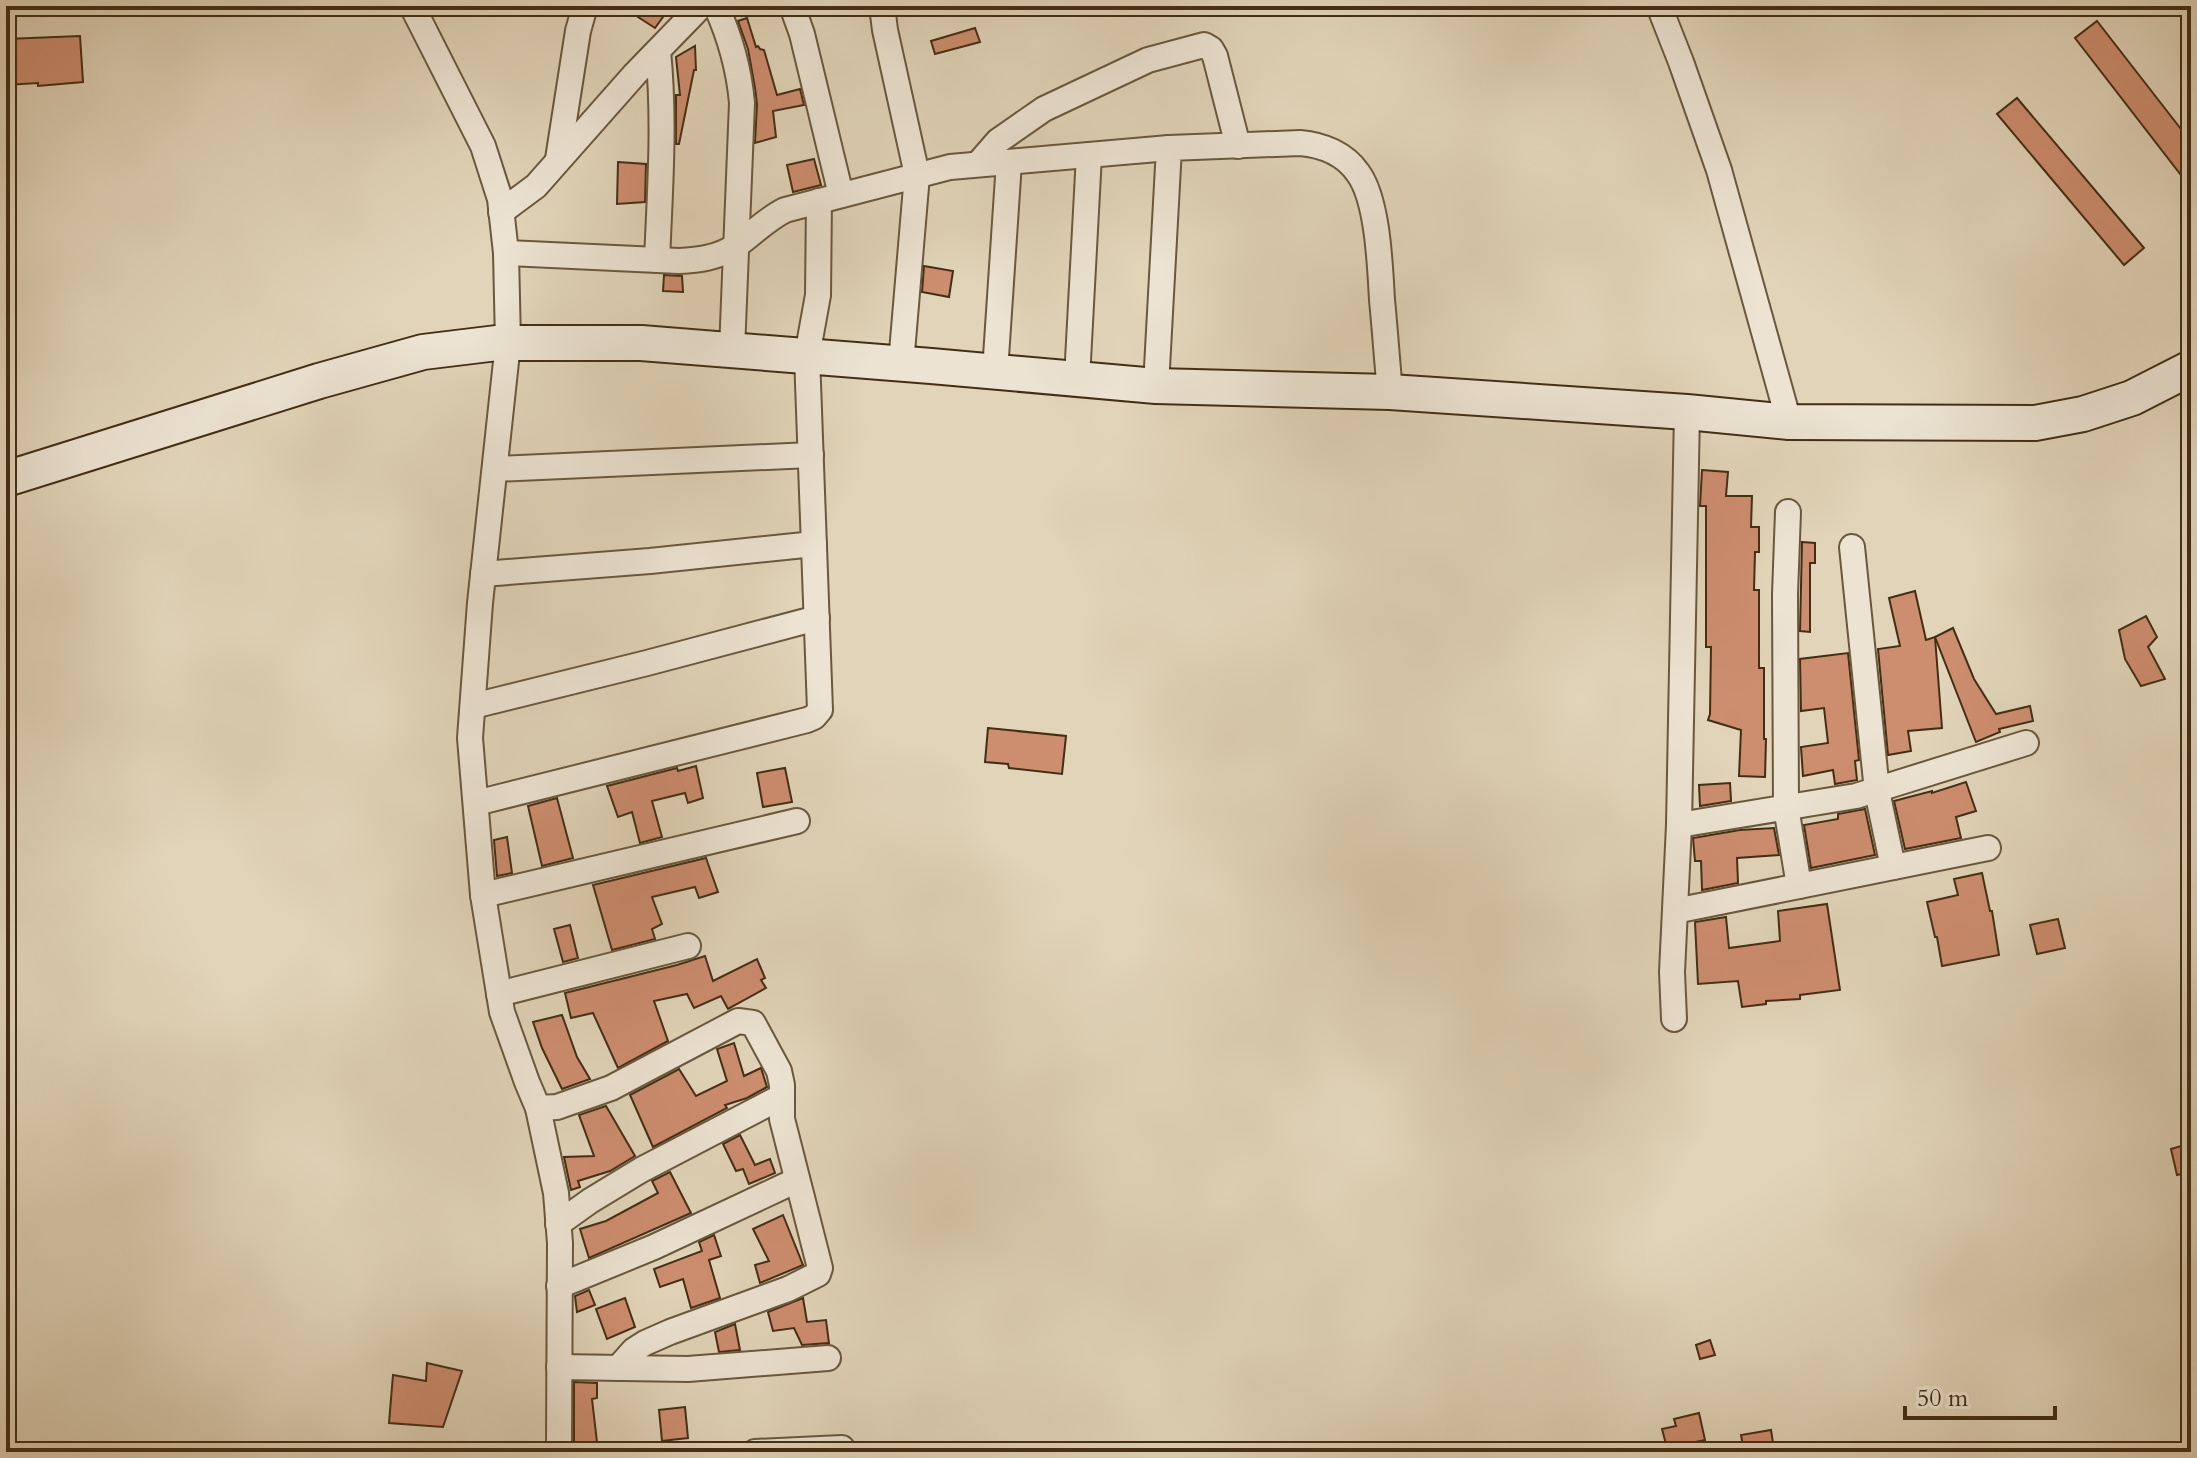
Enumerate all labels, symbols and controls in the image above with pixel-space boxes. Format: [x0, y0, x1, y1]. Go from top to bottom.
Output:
scale bar [1905, 1370, 2055, 1420]
text: 50 m [1917, 1382, 1969, 1415]

